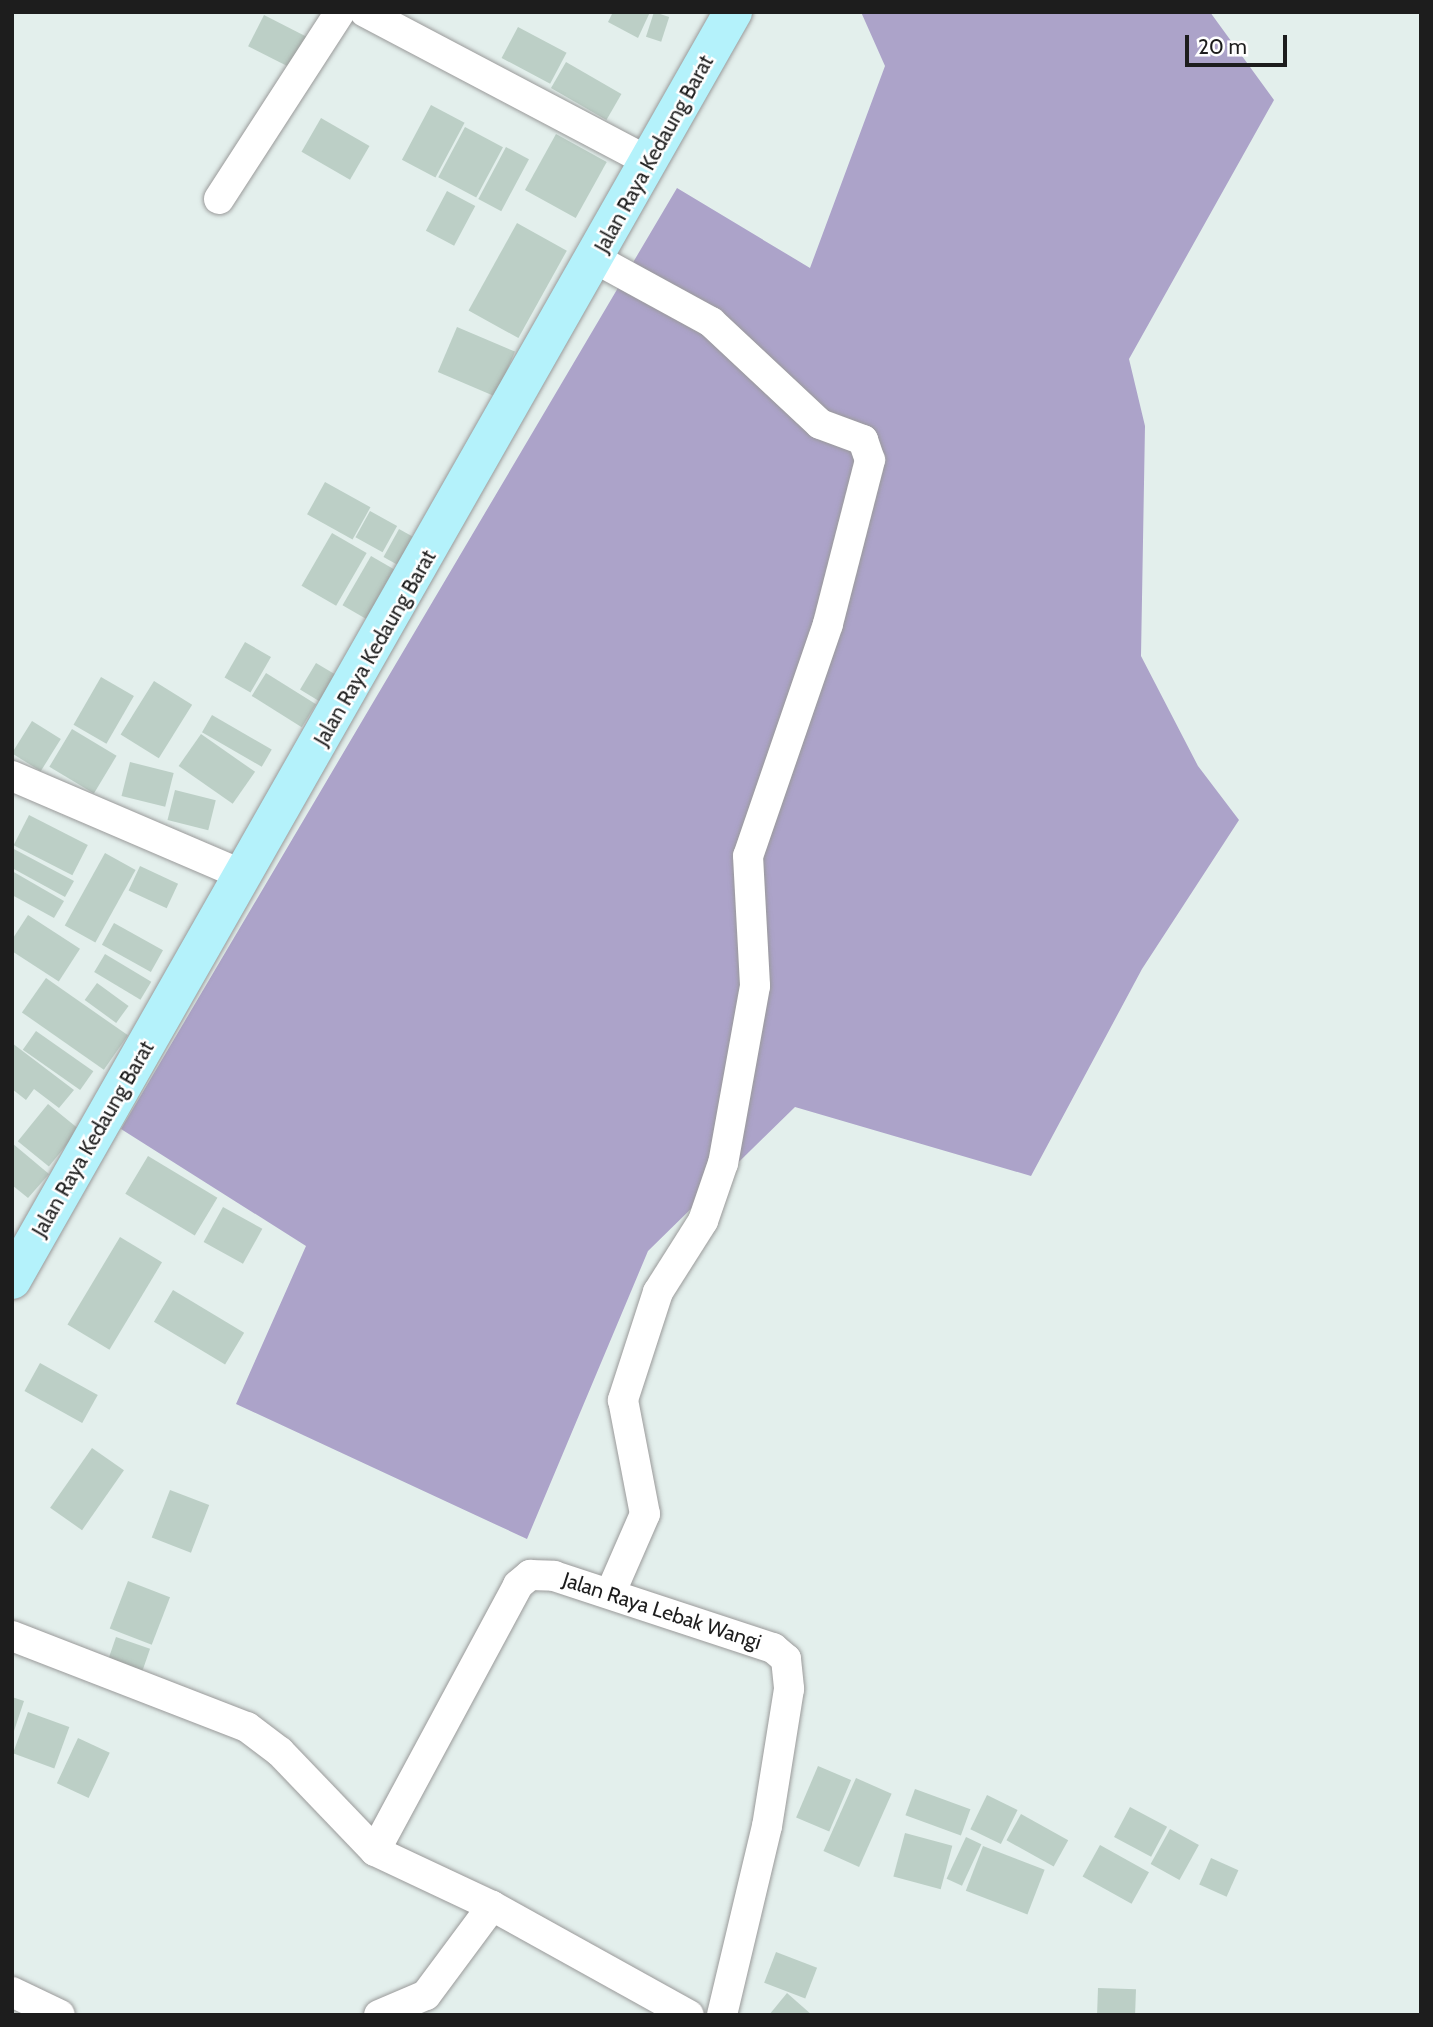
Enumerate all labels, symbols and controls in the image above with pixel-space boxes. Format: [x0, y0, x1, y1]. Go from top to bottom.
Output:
scale bar [1188, 21, 1290, 65]
text: 20 m [1198, 34, 1247, 59]
street label: Jalan Raya Kedaung Barat [589, 51, 719, 257]
street label: Jalan Raya Kedaung Barat [309, 546, 441, 750]
street label: Jalan Raya Kedaung Barat [27, 1037, 159, 1241]
street label: Jalan Raya Lebak Wangi [560, 1567, 764, 1655]

